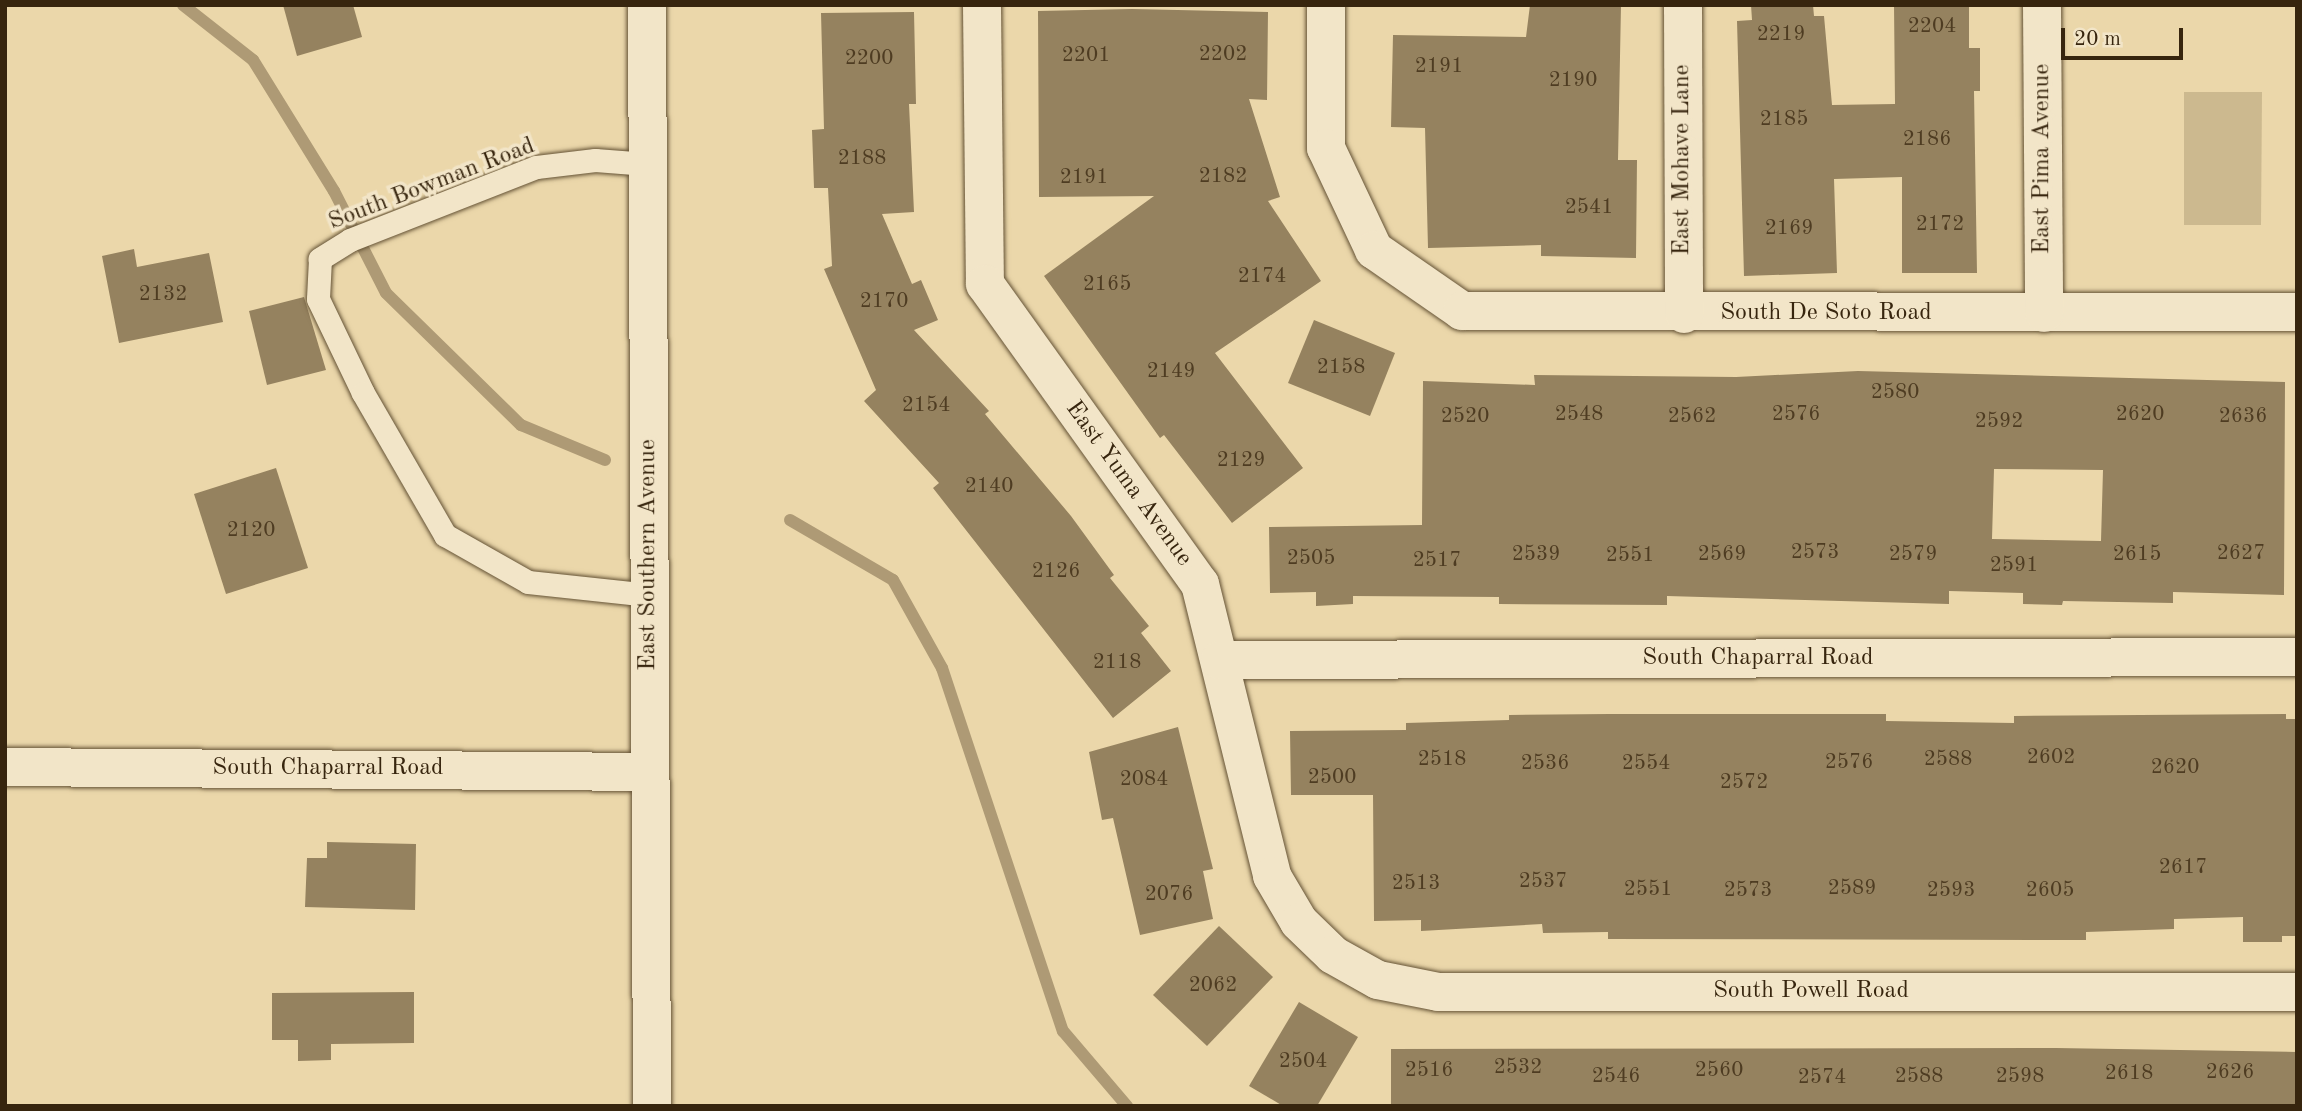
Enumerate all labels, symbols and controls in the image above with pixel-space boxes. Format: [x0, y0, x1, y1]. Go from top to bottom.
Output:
house number: 2204 [1908, 14, 1956, 40]
scale bar [2064, 14, 2186, 58]
house number: 2219 [1757, 22, 1805, 48]
text: 20 m [2074, 29, 2121, 50]
house number: 2202 [1199, 42, 1247, 68]
house number: 2201 [1062, 43, 1110, 69]
house number: 2200 [845, 46, 893, 72]
house number: 2191 [1415, 54, 1463, 80]
street label: East Mohave Lane [1669, 64, 1697, 256]
street label: East Pima Avenue [2029, 64, 2057, 254]
house number: 2190 [1549, 68, 1597, 94]
house number: 2185 [1760, 107, 1808, 133]
house number: 2186 [1903, 127, 1951, 153]
street label: South Bowman Road [325, 132, 539, 238]
house number: 2188 [838, 146, 886, 172]
house number: 2182 [1199, 164, 1247, 190]
house number: 2191 [1060, 165, 1108, 191]
house number: 2541 [1565, 195, 1613, 221]
house number: 2172 [1916, 212, 1964, 238]
house number: 2169 [1765, 216, 1813, 242]
house number: 2174 [1238, 264, 1286, 290]
house number: 2165 [1083, 272, 1131, 298]
house number: 2132 [139, 282, 187, 308]
house number: 2170 [860, 289, 908, 315]
street label: South De Soto Road [1720, 300, 1932, 328]
house number: 2158 [1317, 355, 1365, 381]
house number: 2149 [1147, 359, 1195, 385]
house number: 2580 [1871, 380, 1919, 406]
house number: 2154 [902, 393, 950, 419]
street label: East Yuma Avenue [1058, 396, 1198, 572]
house number: 2548 [1555, 402, 1603, 428]
house number: 2576 [1772, 402, 1820, 428]
house number: 2620 [2116, 402, 2164, 428]
house number: 2520 [1441, 404, 1489, 430]
house number: 2562 [1668, 404, 1716, 430]
house number: 2636 [2219, 404, 2267, 430]
house number: 2592 [1975, 409, 2023, 435]
street label: East Southern Avenue [635, 439, 663, 671]
house number: 2129 [1217, 448, 1265, 474]
house number: 2140 [965, 474, 1013, 500]
house number: 2120 [227, 518, 275, 544]
house number: 2573 [1791, 540, 1839, 566]
house number: 2627 [2217, 541, 2265, 567]
house number: 2539 [1512, 542, 1560, 568]
house number: 2569 [1698, 542, 1746, 568]
house number: 2579 [1889, 542, 1937, 568]
house number: 2615 [2113, 542, 2161, 568]
house number: 2551 [1606, 543, 1654, 569]
house number: 2505 [1287, 546, 1335, 572]
house number: 2517 [1413, 548, 1461, 574]
house number: 2591 [1990, 553, 2038, 579]
house number: 2126 [1032, 559, 1080, 585]
street label: South Chaparral Road [1642, 645, 1874, 673]
house number: 2118 [1093, 650, 1141, 676]
house number: 2602 [2027, 745, 2075, 771]
house number: 2518 [1418, 747, 1466, 773]
house number: 2588 [1924, 747, 1972, 773]
house number: 2576 [1825, 750, 1873, 776]
house number: 2536 [1521, 751, 1569, 777]
house number: 2554 [1622, 751, 1670, 777]
street label: South Chaparral Road [212, 755, 444, 783]
house number: 2620 [2151, 755, 2199, 781]
house number: 2500 [1308, 765, 1356, 791]
house number: 2084 [1120, 767, 1168, 793]
house number: 2572 [1720, 770, 1768, 796]
house number: 2617 [2159, 855, 2207, 881]
house number: 2537 [1519, 869, 1567, 895]
house number: 2513 [1392, 871, 1440, 897]
house number: 2589 [1828, 876, 1876, 902]
house number: 2551 [1624, 877, 1672, 903]
house number: 2573 [1724, 878, 1772, 904]
house number: 2593 [1927, 878, 1975, 904]
house number: 2605 [2026, 878, 2074, 904]
house number: 2076 [1145, 882, 1193, 908]
house number: 2062 [1189, 973, 1237, 999]
street label: South Powell Road [1713, 978, 1909, 1006]
house number: 2504 [1279, 1049, 1327, 1075]
house number: 2532 [1494, 1055, 1542, 1081]
house number: 2516 [1405, 1058, 1453, 1084]
house number: 2560 [1695, 1058, 1743, 1084]
house number: 2626 [2206, 1060, 2254, 1086]
house number: 2618 [2105, 1061, 2153, 1087]
house number: 2546 [1592, 1064, 1640, 1090]
house number: 2588 [1895, 1064, 1943, 1090]
house number: 2598 [1996, 1064, 2044, 1090]
house number: 2574 [1798, 1065, 1846, 1091]

